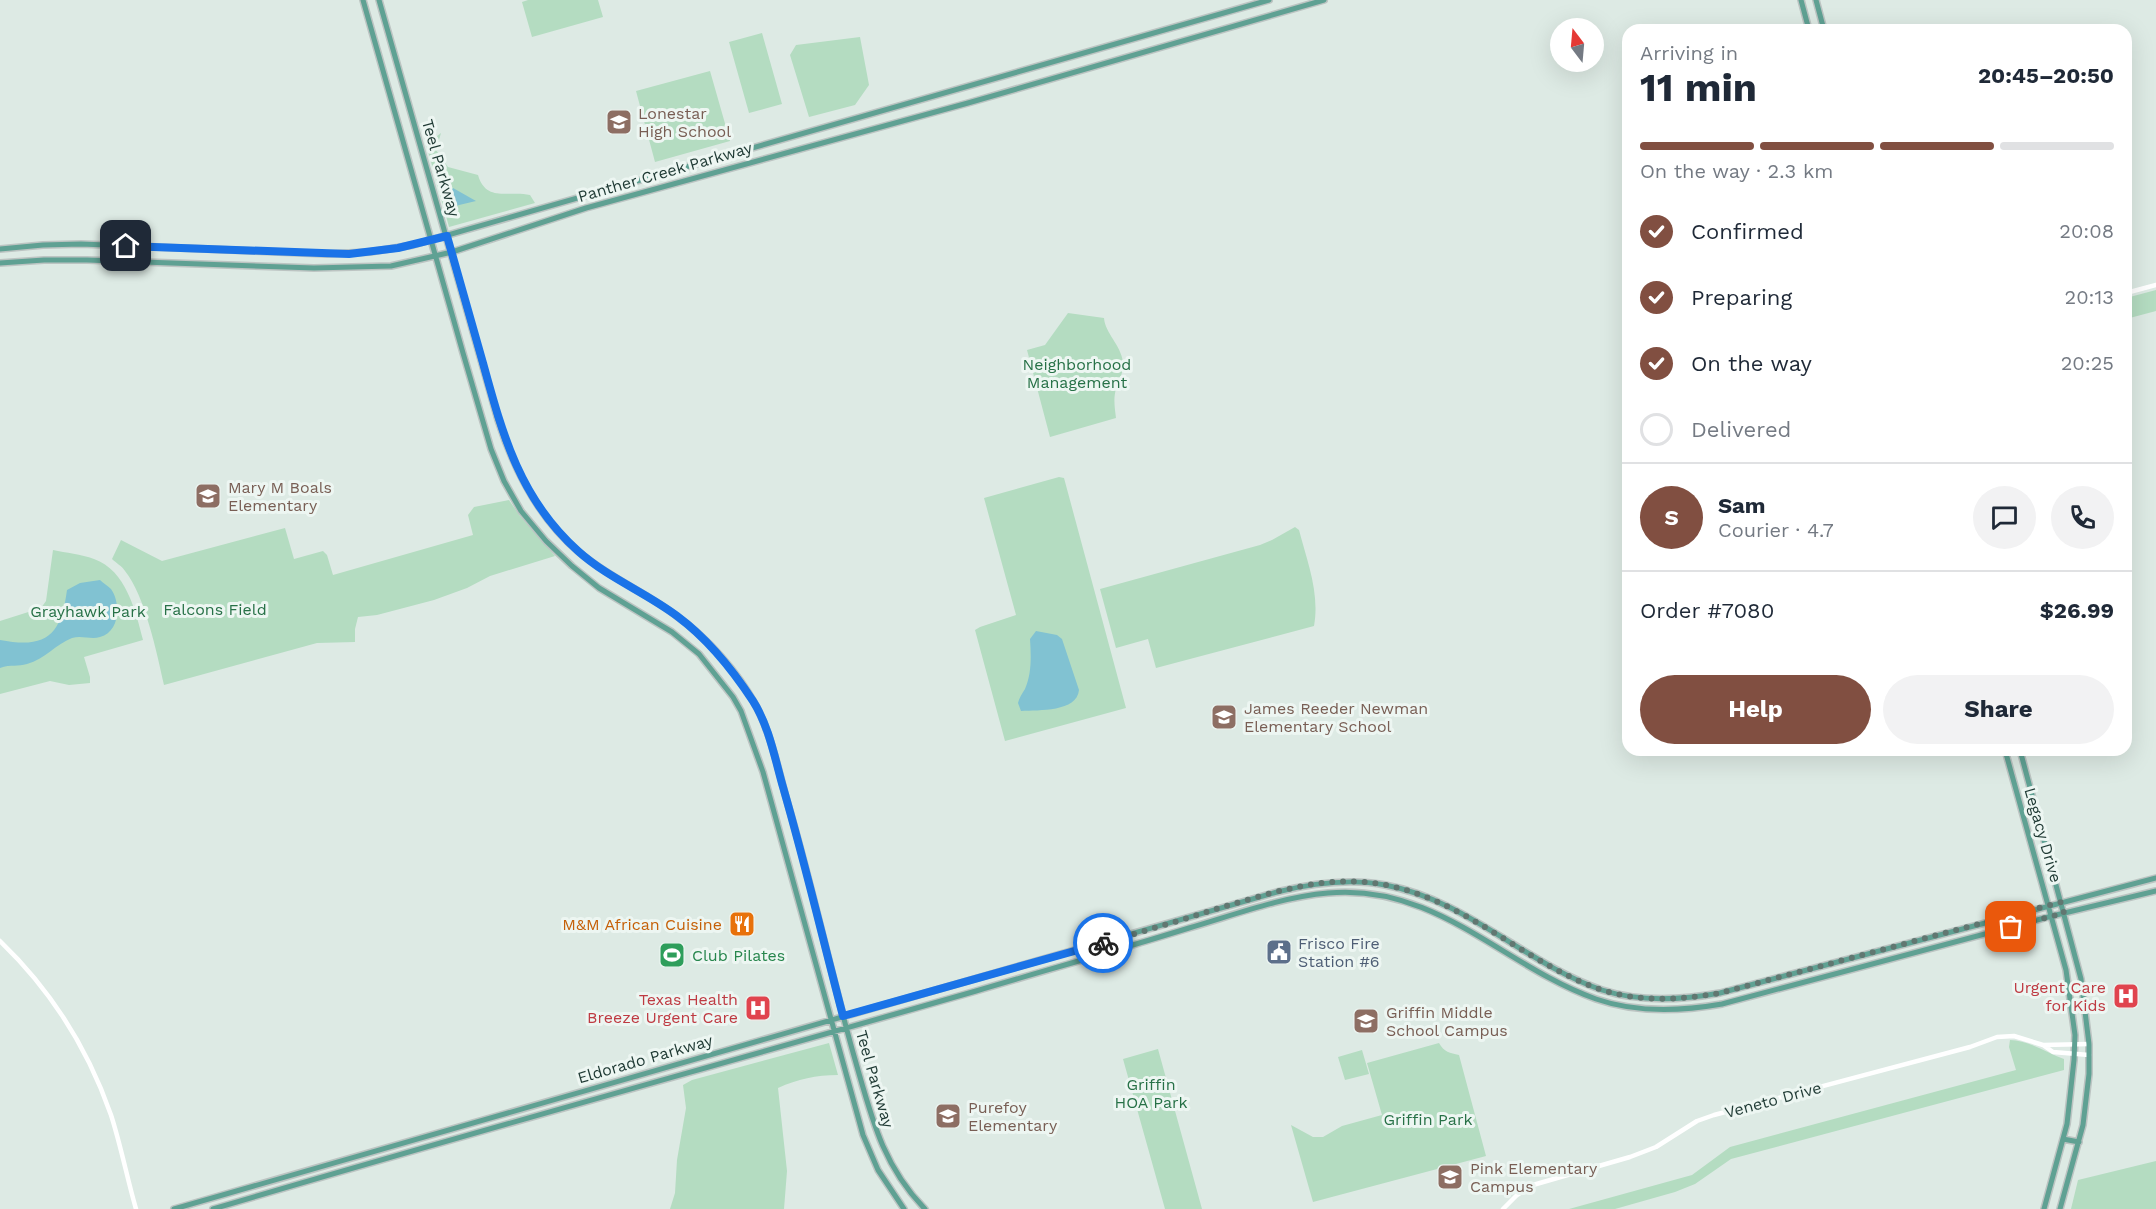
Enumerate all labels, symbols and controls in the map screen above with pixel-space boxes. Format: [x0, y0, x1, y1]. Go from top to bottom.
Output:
north arrow [1550, 18, 1604, 72]
map controls [1550, 18, 1604, 72]
text: Arriving in [1640, 41, 1738, 65]
text: 20:45–20:50 [1978, 63, 2114, 88]
text: 11 min [1640, 65, 1757, 110]
place label: Lonestar High School [638, 104, 731, 141]
school or university icon: Lonestar High School [604, 107, 634, 137]
street label: Teel Parkway [418, 117, 464, 220]
street label: Panther Creek Parkway [576, 138, 755, 206]
text: On the way · 2.3 km [1640, 159, 1833, 183]
icon: check [1640, 215, 1673, 248]
text: Confirmed [1691, 219, 1804, 244]
text: 20:08 [2059, 219, 2114, 243]
pin [100, 220, 151, 271]
icon: home [109, 229, 142, 262]
icon: check [1640, 281, 1673, 314]
text: Preparing [1691, 285, 1792, 310]
text: 20:13 [2065, 285, 2114, 309]
icon: check [1640, 347, 1673, 380]
text: On the way [1691, 351, 1812, 376]
text: 20:25 [2061, 351, 2114, 375]
park label: Neighborhood Management [1023, 355, 1131, 392]
text: Delivered [1691, 417, 1791, 442]
place label: Mary M Boals Elementary [228, 478, 332, 515]
school or university icon: Mary M Boals Elementary [193, 481, 223, 511]
button: chat [1973, 486, 2036, 549]
button: phone [2051, 486, 2114, 549]
text: Sam [1718, 493, 1766, 518]
text: S [1664, 505, 1679, 530]
text: Courier · 4.7 [1718, 518, 1834, 542]
text: Order #7080 [1640, 598, 1774, 623]
text: $26.99 [2040, 598, 2114, 623]
park label: Falcons Field [163, 600, 267, 619]
park label: Grayhawk Park [30, 602, 146, 621]
button: Help [1640, 675, 1871, 744]
button: Share [1883, 675, 2114, 744]
place label: James Reeder Newman Elementary School [1244, 699, 1428, 736]
school or university icon: James Reeder Newman Elementary School [1209, 702, 1239, 732]
street label: Legacy Drive [2020, 785, 2066, 885]
pin [1985, 901, 2036, 952]
restaurant icon: M&M African Cuisine [727, 909, 757, 939]
icon: bag [1994, 910, 2027, 943]
courier [1073, 913, 1133, 973]
place label: M&M African Cuisine [562, 915, 722, 934]
icon: bike [1087, 927, 1120, 960]
place label: Frisco Fire Station #6 [1298, 934, 1380, 971]
public building icon: Frisco Fire Station #6 [1264, 937, 1294, 967]
sports icon: Club Pilates [657, 940, 687, 970]
place label: Club Pilates [692, 946, 785, 965]
place label: Urgent Care for Kids [2013, 978, 2106, 1015]
hospital icon: Urgent Care for Kids [2111, 981, 2141, 1011]
place label: Texas Health Breeze Urgent Care [587, 990, 738, 1027]
hospital icon: Texas Health Breeze Urgent Care [743, 993, 773, 1023]
place label: Griffin Middle School Campus [1386, 1003, 1508, 1040]
school or university icon: Griffin Middle School Campus [1351, 1006, 1381, 1036]
street label: Teel Parkway [852, 1028, 898, 1131]
street label: Eldorado Parkway [575, 1030, 715, 1087]
park label: Griffin HOA Park [1114, 1075, 1188, 1112]
street label: Veneto Drive [1723, 1078, 1823, 1122]
place label: Purefoy Elementary [968, 1098, 1058, 1135]
school or university icon: Purefoy Elementary [933, 1101, 963, 1131]
park label: Griffin Park [1384, 1110, 1472, 1129]
place label: Pink Elementary Campus [1470, 1159, 1598, 1196]
school or university icon: Pink Elementary Campus [1435, 1162, 1465, 1192]

